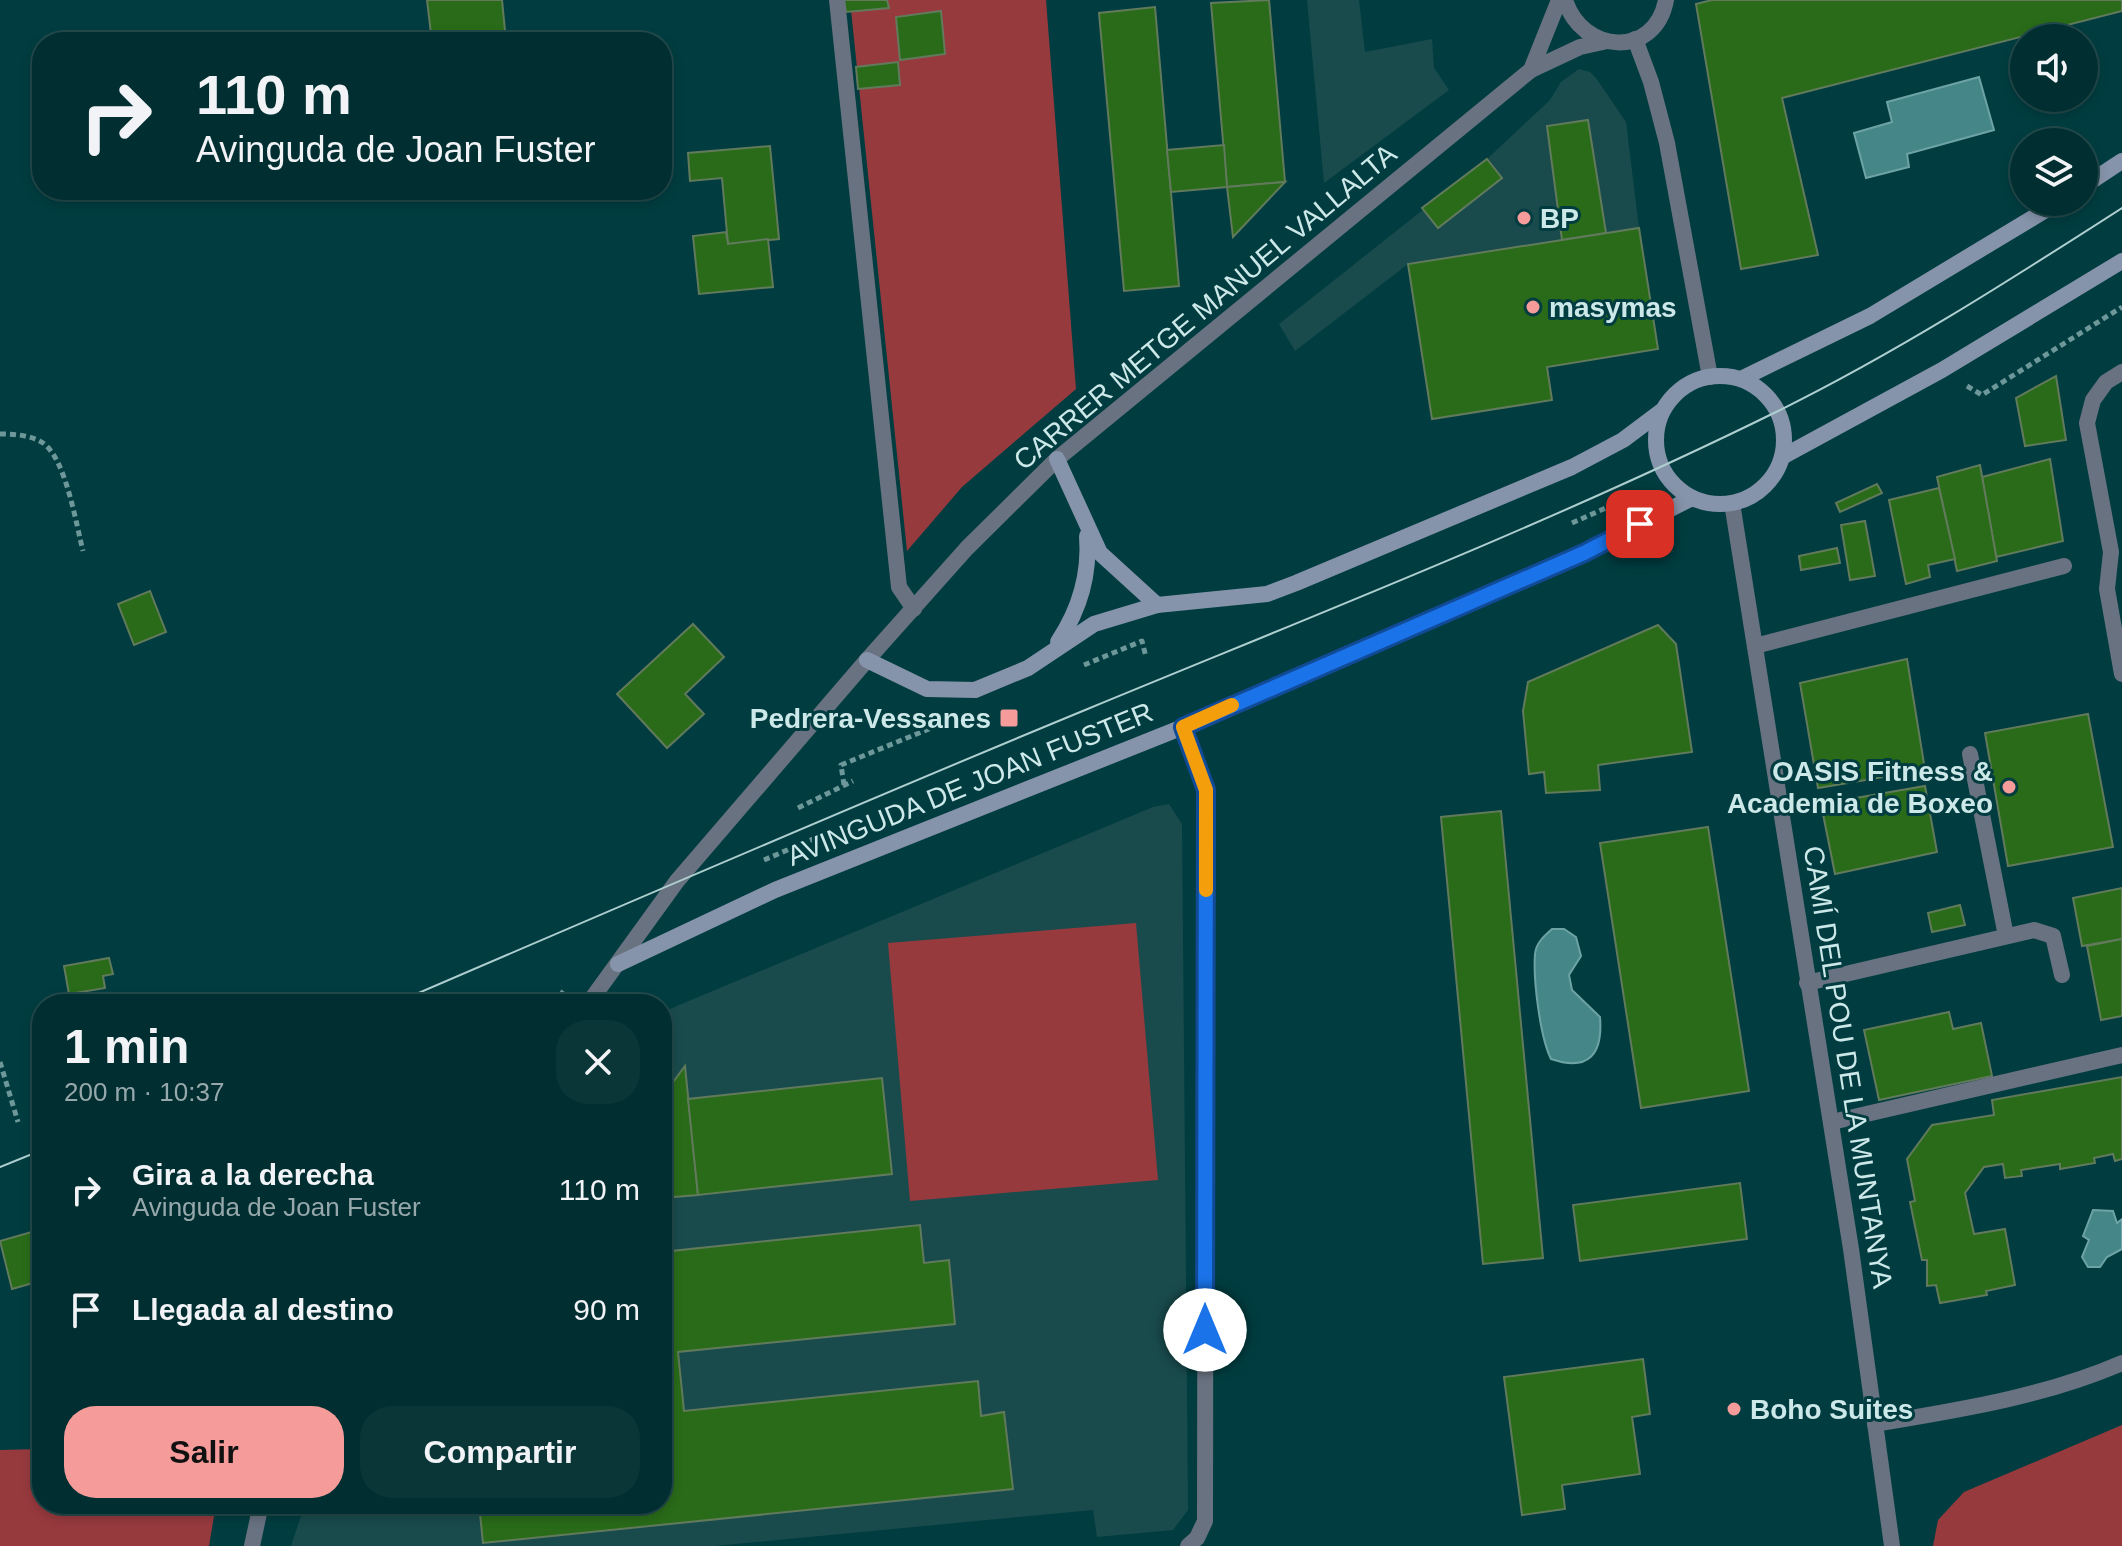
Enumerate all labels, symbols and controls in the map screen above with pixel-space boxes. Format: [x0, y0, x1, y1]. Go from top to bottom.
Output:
map controls [2010, 24, 2098, 216]
button: sound [2010, 24, 2098, 112]
text: 110 m [196, 63, 352, 126]
icon: right [64, 64, 168, 168]
button: layers [2010, 128, 2098, 216]
text: Avinguda de Joan Fuster [196, 129, 596, 170]
street label: CARRER METGE MANUEL VALLALTA [1008, 138, 1403, 476]
place label: BP [1540, 203, 1579, 234]
marker: BP [1515, 209, 1533, 227]
place label: masymas [1549, 292, 1677, 323]
marker: masymas [1524, 298, 1542, 316]
pin [1606, 490, 1674, 558]
icon: arrive [1618, 502, 1662, 546]
street label: AVINGUDA DE JOAN FUSTER [783, 696, 1157, 872]
place label: Pedrera-Vessanes [750, 703, 991, 734]
marker: Pedrera-Vessanes [998, 707, 1020, 729]
place label: OASIS Fitness & Academia de Boxeo [1727, 756, 1993, 819]
marker: OASIS Fitness & Academia de Boxeo [2000, 778, 2018, 796]
street label: CAMÍ DEL POU DE LA MUNTANYA [1798, 844, 1898, 1291]
text: 1 min [64, 1020, 189, 1073]
button: close [556, 1020, 640, 1104]
text: 200 m · 10:37 [64, 1077, 224, 1107]
text: Gira a la derecha [132, 1158, 374, 1191]
icon: right [64, 1168, 108, 1212]
text: 110 m [559, 1173, 640, 1206]
text: Avinguda de Joan Fuster [132, 1192, 421, 1222]
icon: arrive [64, 1288, 108, 1332]
position arrow [1163, 1288, 1247, 1372]
text: Llegada al destino [132, 1293, 394, 1326]
text: 90 m [573, 1293, 640, 1326]
place label: Boho Suites [1750, 1394, 1913, 1425]
marker: Boho Suites [1725, 1400, 1743, 1418]
button: Salir [64, 1406, 344, 1498]
button: Compartir [360, 1406, 640, 1498]

